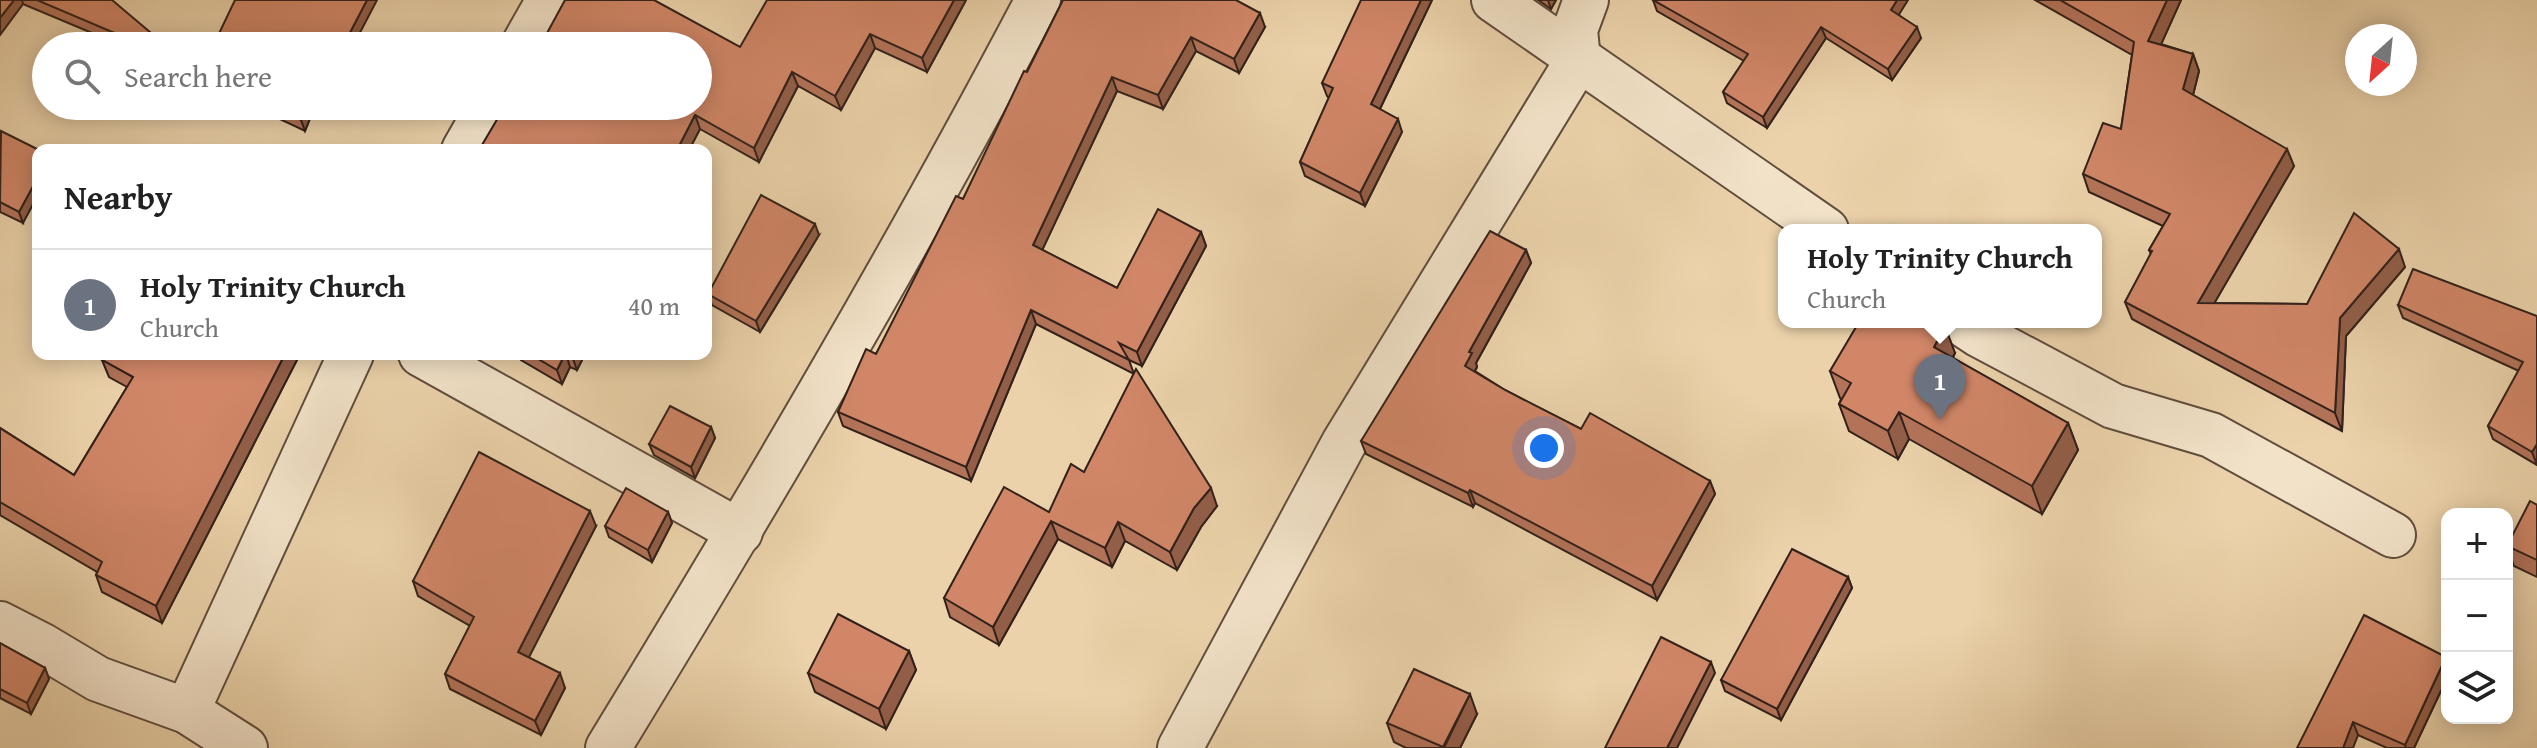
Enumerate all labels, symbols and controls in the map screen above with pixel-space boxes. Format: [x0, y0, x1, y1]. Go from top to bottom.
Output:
north arrow [2345, 24, 2417, 96]
search box [32, 32, 712, 120]
icon: search [60, 54, 104, 98]
text: Search here [124, 54, 272, 98]
text: Nearby [64, 172, 173, 221]
popup [1778, 224, 2102, 328]
text: Holy Trinity Church [1807, 235, 2073, 279]
text: Holy Trinity Church [140, 264, 406, 308]
text: Church [1807, 279, 1886, 318]
text: 1 [83, 286, 97, 325]
text: 40 m [628, 286, 680, 325]
text: Church [140, 308, 219, 347]
pin: 1 [1914, 354, 1966, 420]
your location [1524, 428, 1564, 468]
map controls [2441, 508, 2513, 724]
button: + [2441, 508, 2513, 580]
button: − [2441, 580, 2513, 652]
button: layers [2441, 652, 2513, 724]

